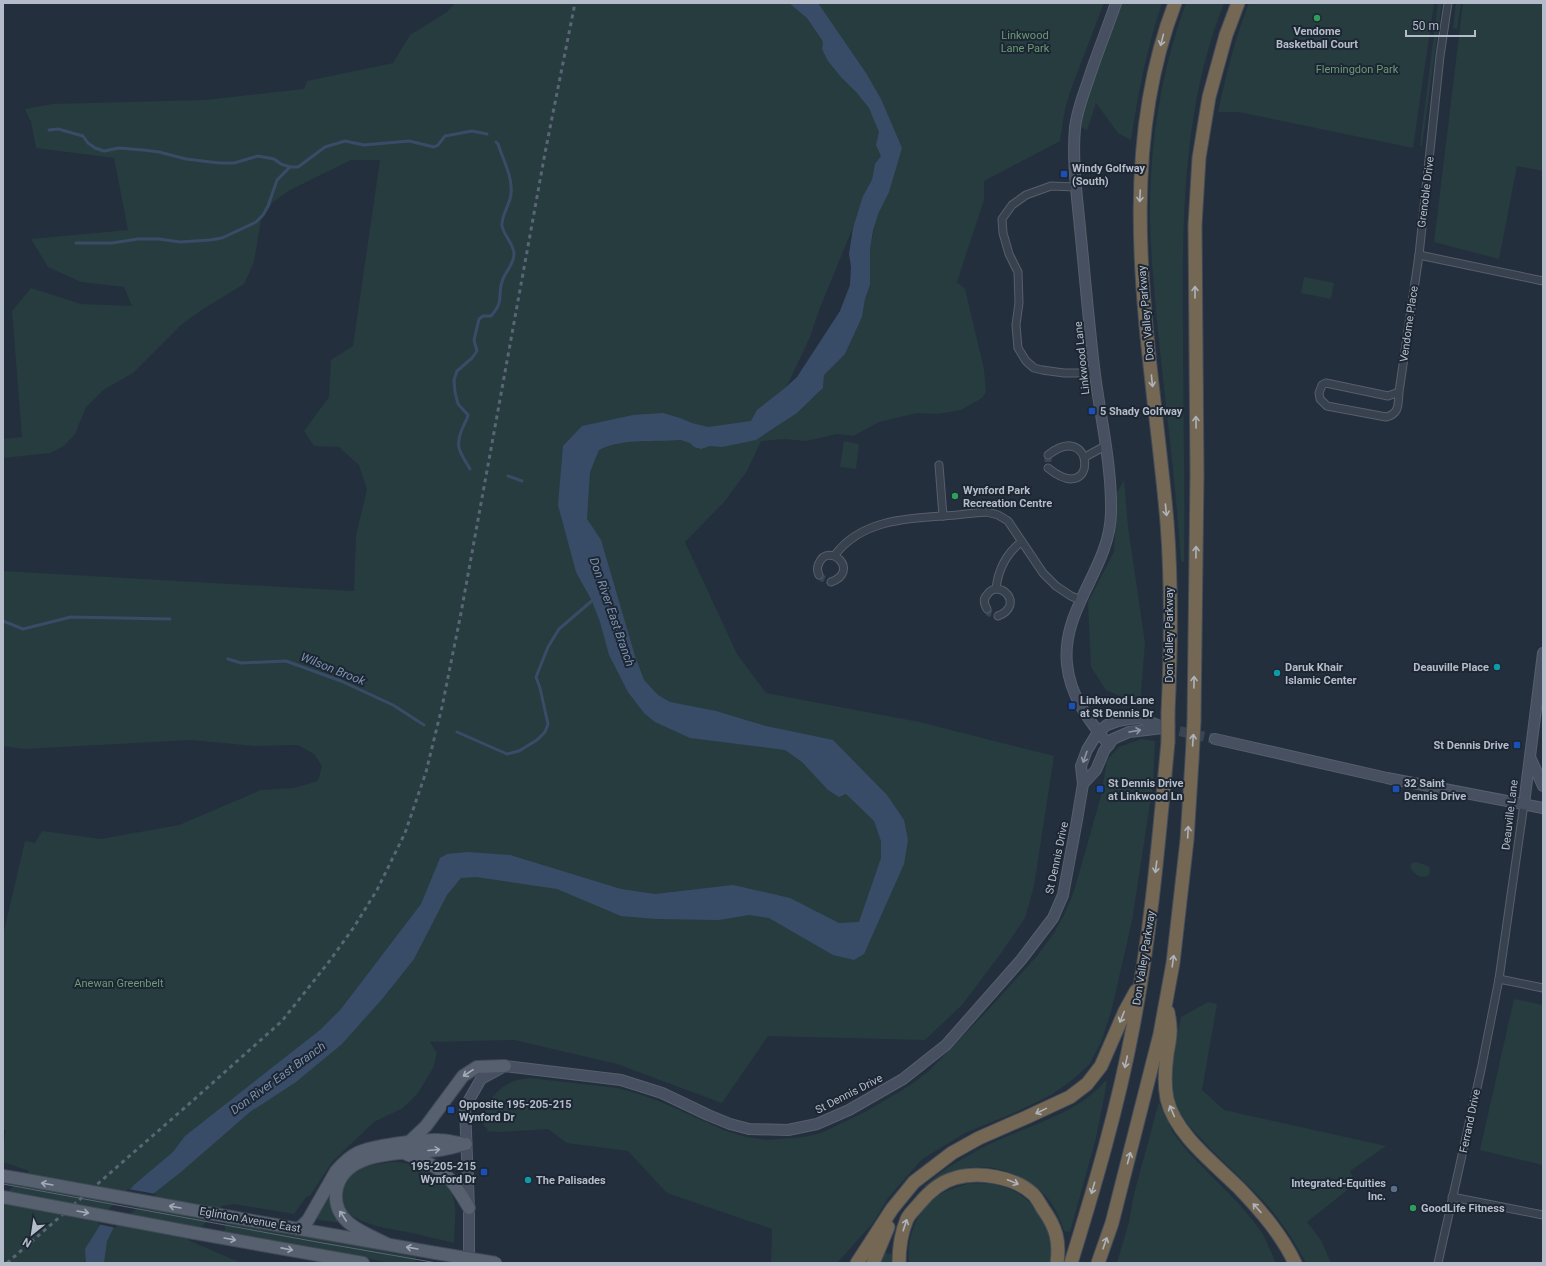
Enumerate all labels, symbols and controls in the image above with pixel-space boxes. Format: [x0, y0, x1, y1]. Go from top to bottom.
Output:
scale bar [1406, 12, 1475, 38]
marker: Vendome Basketball Court [1312, 13, 1322, 23]
text: 50 m [1412, 19, 1439, 33]
place label: Vendome Basketball Court [1276, 25, 1358, 51]
park label: Linkwood Lane Park [1001, 29, 1050, 55]
one-way arrow [1158, 33, 1166, 46]
park label: Flemingdon Park [1316, 63, 1399, 76]
street label: Grenoble Drive [1415, 156, 1437, 228]
place label: Windy Golfway (South) [1072, 162, 1146, 188]
marker: Windy Golfway (South) [1059, 169, 1069, 179]
one-way arrow [1136, 189, 1144, 202]
street label: Don Valley Parkway [1135, 264, 1157, 361]
street label: Vendome Place [1397, 285, 1421, 363]
one-way arrow [1191, 286, 1199, 299]
street label: Linkwood Lane [1072, 320, 1092, 395]
one-way arrow [1148, 374, 1156, 387]
place label: 5 Shady Golfway [1100, 405, 1183, 418]
marker: 5 Shady Golfway [1087, 406, 1097, 416]
one-way arrow [1192, 416, 1200, 429]
place label: Wynford Park Recreation Centre [963, 484, 1052, 510]
marker: Wynford Park Recreation Centre [950, 491, 960, 501]
one-way arrow [1162, 504, 1169, 517]
one-way arrow [1192, 546, 1200, 559]
water label: Don River East Branch [587, 556, 637, 668]
street label: Don Valley Parkway [1163, 586, 1176, 683]
water label: Wilson Brook [299, 650, 368, 689]
place label: Daruk Khair Islamic Center [1285, 661, 1357, 687]
place label: Deauville Place [1413, 661, 1489, 674]
marker: Deauville Place [1492, 662, 1502, 672]
marker: Daruk Khair Islamic Center [1272, 668, 1282, 678]
one-way arrow [1190, 676, 1198, 689]
place label: Linkwood Lane at St Dennis Dr [1080, 694, 1154, 720]
marker: Linkwood Lane at St Dennis Dr [1067, 701, 1077, 711]
one-way arrow [1128, 727, 1141, 735]
one-way arrow [1190, 734, 1197, 747]
place label: St Dennis Drive [1434, 739, 1509, 752]
marker: St Dennis Drive [1512, 740, 1522, 750]
one-way arrow [1080, 750, 1088, 762]
place label: St Dennis Drive at Linkwood Ln [1108, 777, 1184, 803]
place label: 32 Saint Dennis Drive [1404, 777, 1466, 803]
street label: Deauville Lane [1499, 779, 1521, 851]
marker: St Dennis Drive at Linkwood Ln [1095, 784, 1105, 794]
marker: 32 Saint Dennis Drive [1391, 784, 1401, 794]
street label: St Dennis Drive [1043, 820, 1071, 895]
one-way arrow [1184, 826, 1191, 839]
one-way arrow [1152, 860, 1160, 873]
street label: Don Valley Parkway [1130, 909, 1158, 1006]
one-way arrow [1169, 955, 1177, 968]
park label: Anewan Greenbelt [74, 977, 164, 990]
one-way arrow [1118, 1011, 1126, 1023]
water label: Don River East Branch [228, 1039, 328, 1117]
one-way arrow [1121, 1055, 1129, 1068]
one-way arrow [462, 1069, 474, 1077]
street label: St Dennis Drive [813, 1071, 885, 1117]
street label: Ferrand Drive [1457, 1088, 1483, 1154]
place label: Opposite 195-205-215 Wynford Dr [459, 1098, 572, 1124]
marker: Opposite 195-205-215 Wynford Dr [446, 1105, 456, 1115]
one-way arrow [1167, 1106, 1175, 1118]
one-way arrow [1035, 1108, 1047, 1115]
one-way arrow [427, 1147, 440, 1154]
one-way arrow [1126, 1152, 1133, 1165]
place label: 195-205-215 Wynford Dr [411, 1160, 476, 1186]
marker: 195-205-215 Wynford Dr [479, 1167, 489, 1177]
place label: The Palisades [536, 1174, 606, 1187]
marker: The Palisades [523, 1175, 533, 1185]
place label: Integrated-Equities Inc. [1291, 1177, 1386, 1203]
one-way arrow [1007, 1179, 1019, 1186]
one-way arrow [41, 1180, 54, 1188]
one-way arrow [1089, 1181, 1096, 1194]
marker: Integrated-Equities Inc. [1389, 1184, 1399, 1194]
place label: GoodLife Fitness [1421, 1202, 1505, 1215]
one-way arrow [169, 1203, 182, 1211]
marker: GoodLife Fitness [1408, 1203, 1418, 1213]
one-way arrow [1253, 1204, 1262, 1214]
street label: Eglinton Avenue East [198, 1205, 302, 1235]
one-way arrow [76, 1208, 89, 1216]
one-way arrow [339, 1211, 347, 1222]
north arrow [12, 1214, 52, 1254]
one-way arrow [902, 1219, 909, 1232]
text: N [20, 1235, 34, 1250]
one-way arrow [223, 1235, 236, 1243]
one-way arrow [1101, 1237, 1109, 1249]
one-way arrow [406, 1244, 419, 1252]
one-way arrow [280, 1245, 293, 1253]

